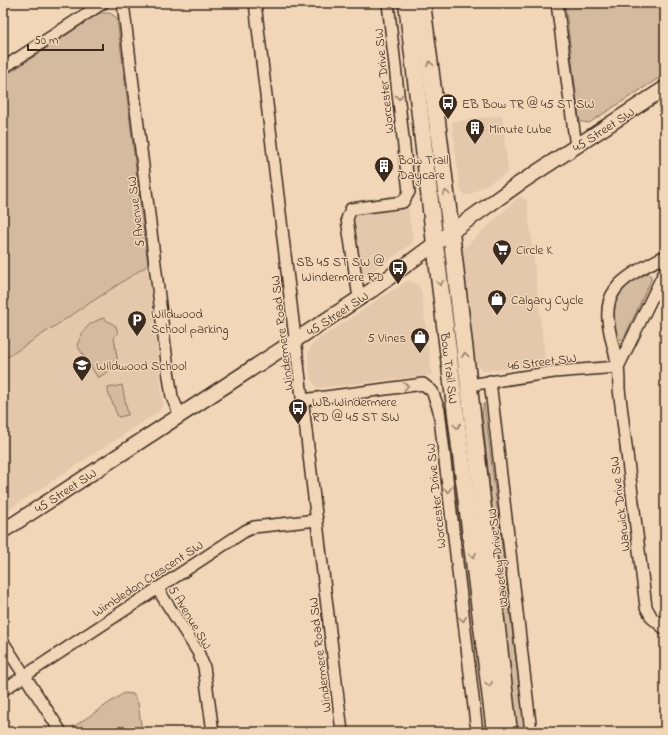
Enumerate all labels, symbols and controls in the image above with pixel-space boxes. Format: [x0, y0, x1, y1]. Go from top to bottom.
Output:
scale bar [28, 26, 103, 52]
street label: Worcester Drive SW [370, 27, 399, 134]
text: 50 m [34, 32, 58, 50]
one-way arrow [426, 61, 435, 67]
bus stop icon: EB Bow TR @ 45 ST SW [437, 92, 459, 120]
one-way arrow [394, 94, 403, 100]
place label: EB Bow TR @ 45 ST SW [462, 95, 594, 114]
street label: 45 Street SW [569, 103, 639, 157]
building icon: Minute Lube [464, 117, 486, 145]
place label: Minute Lube [489, 120, 552, 139]
place label: Bow Trail Daycare [397, 151, 448, 186]
building icon: Bow Trail Daycare [373, 155, 395, 183]
street label: 5 Avenue SW [123, 175, 150, 248]
one-way arrow [442, 190, 451, 196]
supermarket icon: Circle K [491, 238, 513, 266]
place label: Circle K [516, 241, 554, 260]
place label: SB 45 ST SW @ Windermere RD [296, 253, 384, 287]
bus stop icon: SB 45 ST SW @ Windermere RD [387, 257, 409, 285]
street label: Windermere Road SW [266, 274, 299, 391]
one-way arrow [435, 280, 444, 286]
street label: 45 Street SW [303, 287, 373, 341]
shop icon: Calgary Cycle [486, 288, 508, 316]
place label: Calgary Cycle [511, 291, 583, 311]
place label: Wildwood School parking [151, 305, 228, 340]
parking icon: Wildwood School parking [126, 309, 148, 337]
shop icon: 5 Vines [409, 326, 431, 354]
place label: 5 Vines [367, 329, 406, 348]
street label: Bow Trail SW [435, 330, 462, 405]
street label: 46 Street SW [507, 349, 577, 376]
one-way arrow [461, 352, 470, 358]
school or university icon: Wildwood School [71, 354, 93, 382]
place label: Wildwood School [96, 357, 187, 376]
one-way arrow [403, 382, 409, 391]
place label: WB Windermere RD @ 45 ST SW [312, 393, 399, 427]
bus stop icon: WB Windermere RD @ 45 ST SW [287, 397, 309, 425]
one-way arrow [453, 423, 462, 429]
street label: Worcester Drive SW [422, 442, 451, 549]
street label: Warwick Drive SW [605, 455, 636, 552]
street label: 45 Street SW [31, 464, 101, 518]
one-way arrow [444, 487, 453, 493]
street label: Waverley Drive SW [483, 507, 515, 608]
street label: Wimbledon Crescent SW [89, 536, 207, 622]
one-way arrow [469, 552, 478, 558]
street label: 5 Avenue SW [163, 582, 216, 653]
street label: Windermere Road SW [304, 596, 337, 713]
one-way arrow [459, 616, 468, 622]
one-way arrow [484, 681, 493, 687]

